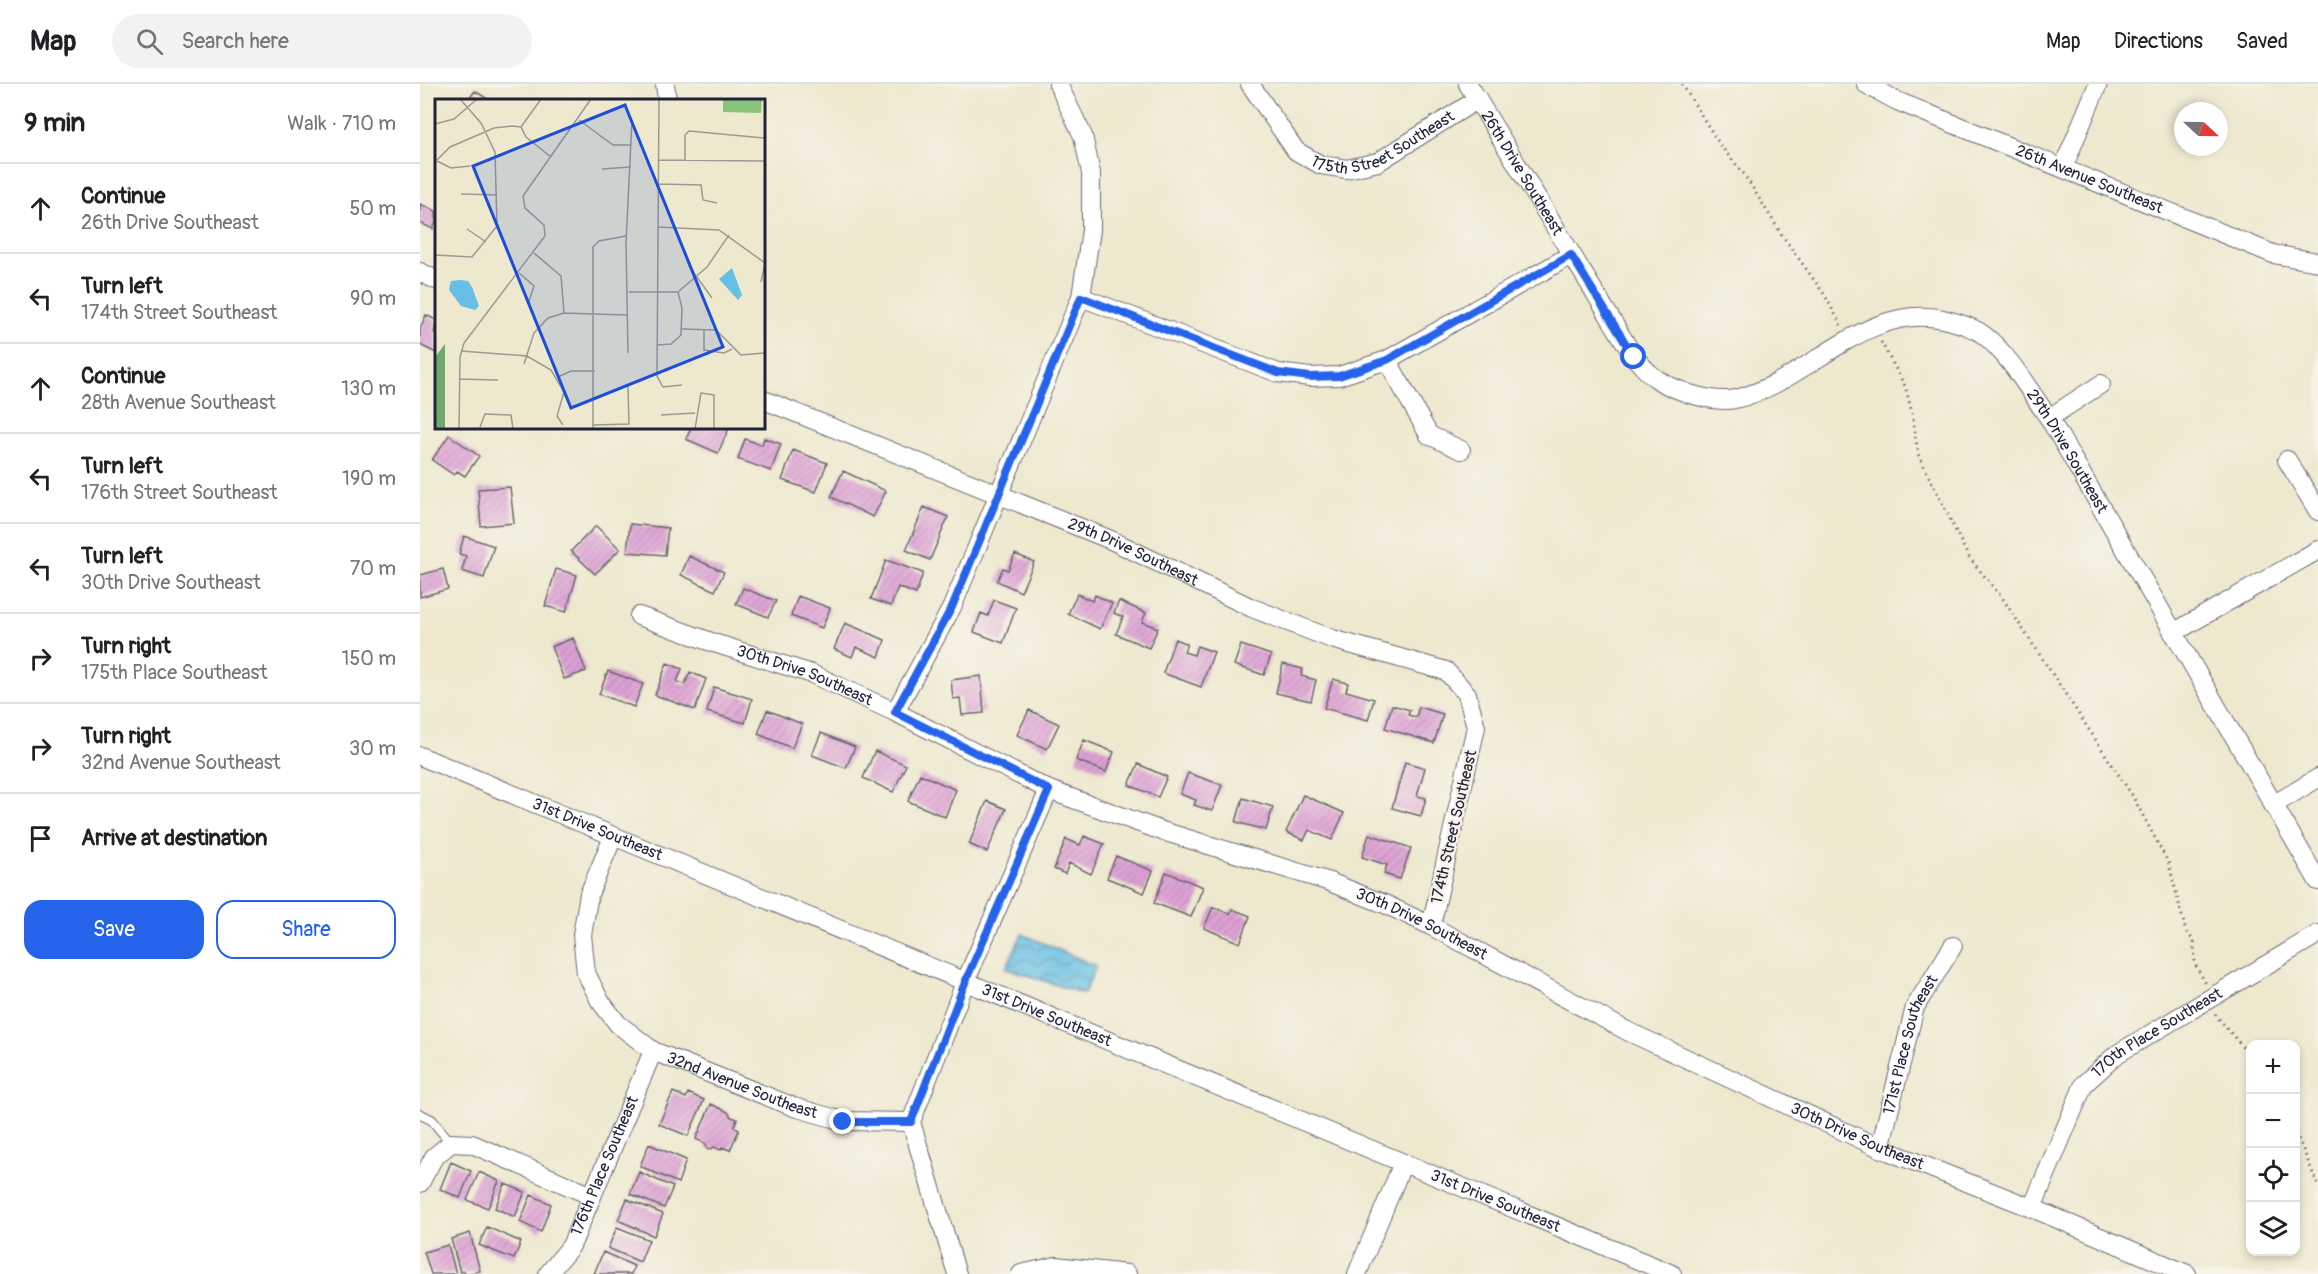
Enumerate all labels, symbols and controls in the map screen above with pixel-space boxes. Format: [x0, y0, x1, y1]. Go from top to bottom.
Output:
search box [112, 14, 532, 68]
text: Map [30, 24, 76, 59]
icon: search [133, 25, 166, 58]
text: Search here [181, 27, 289, 55]
text: Map [2046, 28, 2081, 55]
text: Directions [2114, 28, 2203, 55]
text: Saved [2236, 28, 2288, 55]
inset map [435, 99, 765, 429]
north arrow [2174, 102, 2228, 156]
street label: 175th Street Southeast [1307, 106, 1459, 179]
text: 9 min [24, 107, 85, 139]
street label: 26th Drive Southeast [1477, 107, 1568, 239]
text: Walk · 710 m [287, 111, 396, 136]
street label: 26th Avenue Southeast [2013, 140, 2166, 218]
text: Continue [81, 182, 165, 210]
icon: ahead [24, 192, 57, 225]
text: 50 m [349, 196, 396, 221]
text: 26th Drive Southeast [81, 210, 259, 235]
text: Turn left [81, 272, 163, 300]
icon: left [24, 282, 57, 315]
text: 90 m [350, 286, 396, 311]
text: 174th Street Southeast [81, 300, 277, 325]
route start [1620, 343, 1646, 369]
text: Continue [81, 362, 165, 390]
icon: ahead [24, 372, 57, 405]
text: 130 m [341, 376, 396, 401]
street label: 29th Drive Southeast [2022, 385, 2112, 517]
text: 28th Avenue Southeast [81, 390, 276, 415]
text: Turn left [81, 452, 163, 480]
icon: left [24, 462, 57, 495]
text: 190 m [342, 466, 396, 491]
text: 176th Street Southeast [81, 480, 277, 505]
street label: 29th Drive Southeast [1065, 514, 1202, 591]
text: Turn left [81, 542, 163, 570]
icon: left [24, 552, 57, 585]
text: 70 m [350, 556, 396, 581]
text: 30th Drive Southeast [81, 570, 261, 595]
text: Turn right [81, 632, 171, 660]
street label: 30th Drive Southeast [734, 641, 876, 711]
icon: right [24, 642, 57, 675]
text: 150 m [342, 646, 396, 671]
text: 175th Place Southeast [81, 660, 268, 685]
text: Turn right [81, 722, 171, 750]
icon: right [24, 732, 57, 765]
text: 30 m [349, 736, 396, 761]
street label: 174th Street Southeast [1427, 748, 1482, 906]
text: 32nd Avenue Southeast [81, 750, 281, 775]
street label: 31st Drive Southeast [529, 794, 666, 865]
icon: arrive [24, 822, 57, 855]
text: Arrive at destination [81, 824, 267, 852]
street label: 30th Drive Southeast [1353, 884, 1491, 965]
button: Save [24, 900, 204, 959]
button: Share [216, 900, 396, 959]
street label: 171st Place Southeast [1879, 971, 1943, 1117]
street label: 31st Drive Southeast [979, 979, 1115, 1051]
street label: 170th Place Southeast [2087, 983, 2226, 1082]
map controls [2246, 1040, 2300, 1256]
button: + [2246, 1040, 2300, 1094]
street label: 32nd Avenue Southeast [664, 1047, 820, 1123]
street label: 176th Place Southeast [566, 1092, 643, 1239]
button: − [2246, 1094, 2300, 1148]
street label: 30th Drive Southeast [1787, 1098, 1927, 1175]
route end [829, 1108, 855, 1134]
button: locate [2246, 1148, 2300, 1202]
street label: 31st Drive Southeast [1428, 1165, 1564, 1237]
button: layers [2246, 1202, 2300, 1256]

